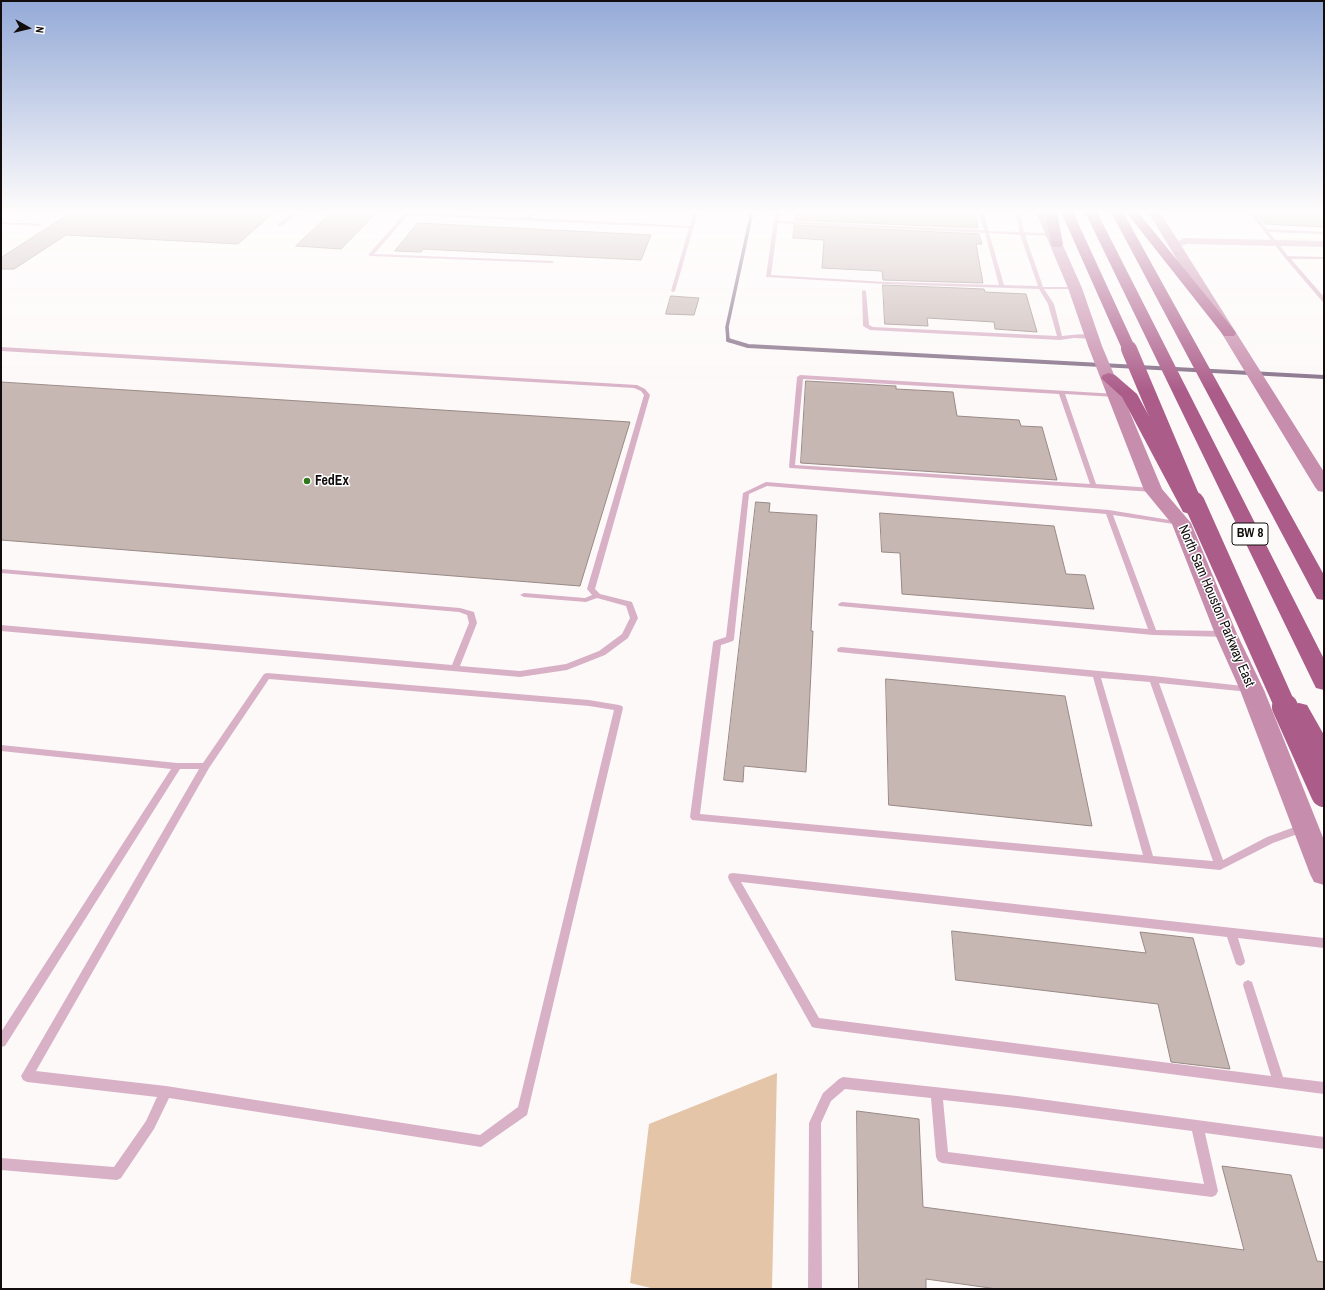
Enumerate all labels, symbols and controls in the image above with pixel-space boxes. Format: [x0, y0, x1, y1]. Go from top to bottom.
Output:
north arrow [8, 8, 48, 48]
text: N [32, 25, 47, 34]
place label: FedEx [315, 473, 349, 489]
marker: FedEx [302, 476, 312, 486]
street label: North Sam Houston Parkway East [1174, 523, 1258, 689]
road number: BW 8 [1232, 523, 1268, 545]

